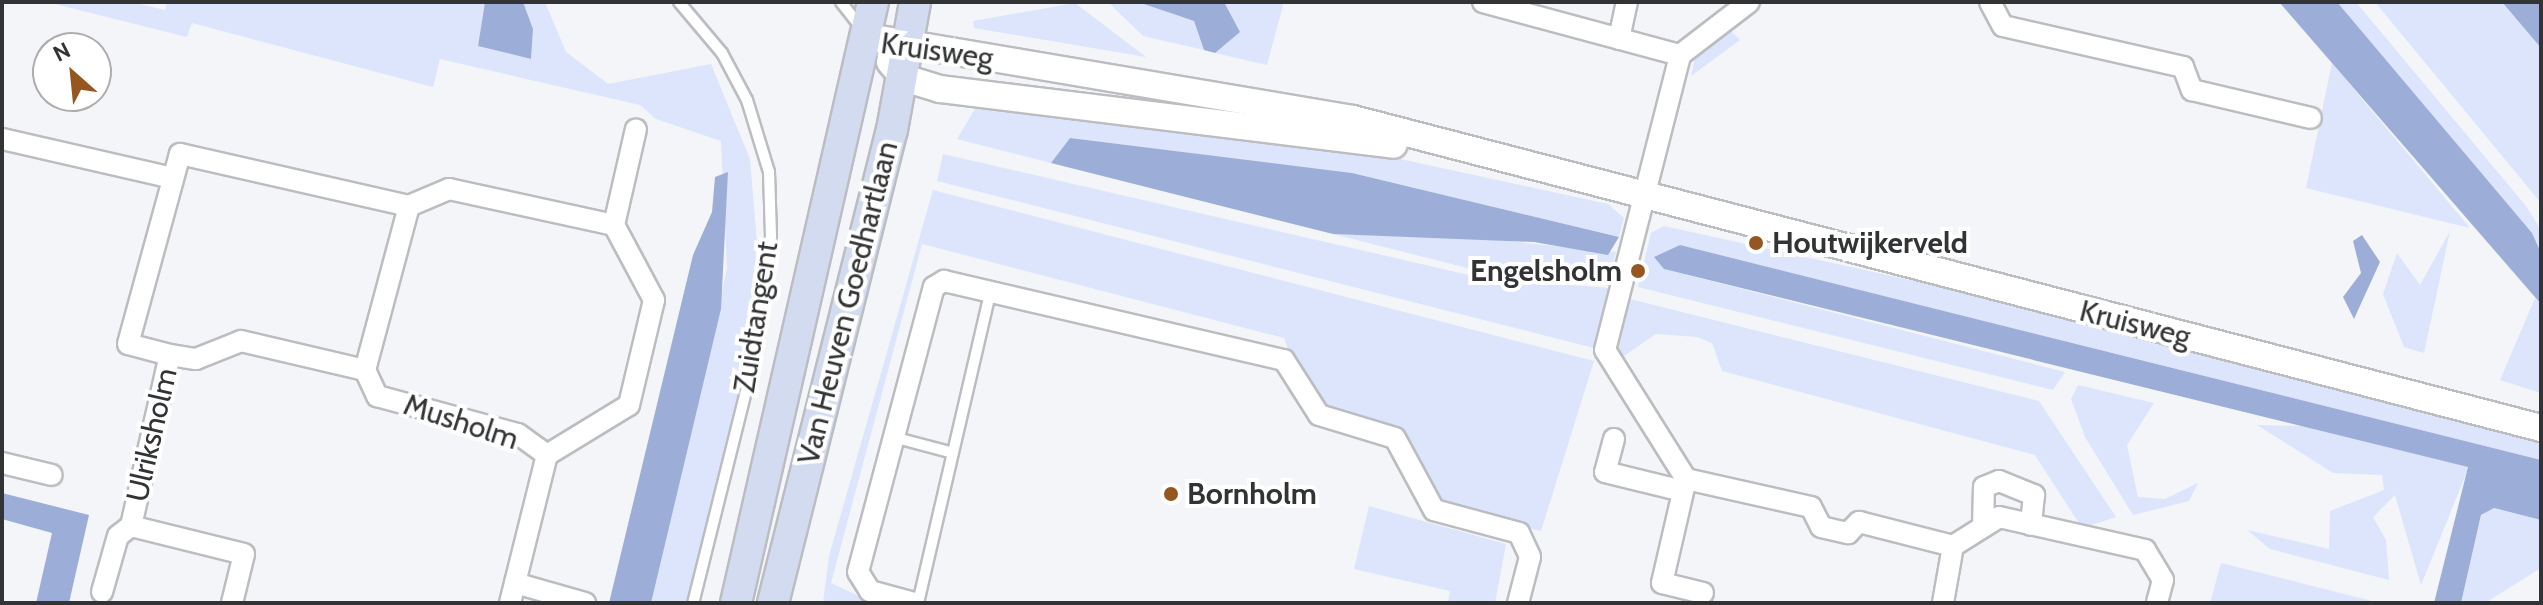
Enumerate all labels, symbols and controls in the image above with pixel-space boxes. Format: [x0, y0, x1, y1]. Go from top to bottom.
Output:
street label: Kruisweg [879, 25, 995, 77]
north arrow [32, 32, 112, 112]
text: N [49, 36, 75, 68]
street label: Van Heuven Goedhartlaan [790, 138, 906, 468]
place label: Houtwijkerveld [1772, 225, 1968, 261]
marker: Houtwijkerveld [1747, 234, 1765, 252]
street label: Zuidtangent [726, 239, 786, 395]
place label: Engelsholm [1470, 253, 1622, 289]
marker: Engelsholm [1629, 262, 1647, 280]
street label: Kruisweg [2076, 293, 2194, 355]
street label: Ulriksholm [119, 365, 185, 505]
street label: Musholm [399, 387, 523, 457]
place label: Bornholm [1187, 476, 1317, 512]
marker: Bornholm [1162, 485, 1180, 503]

